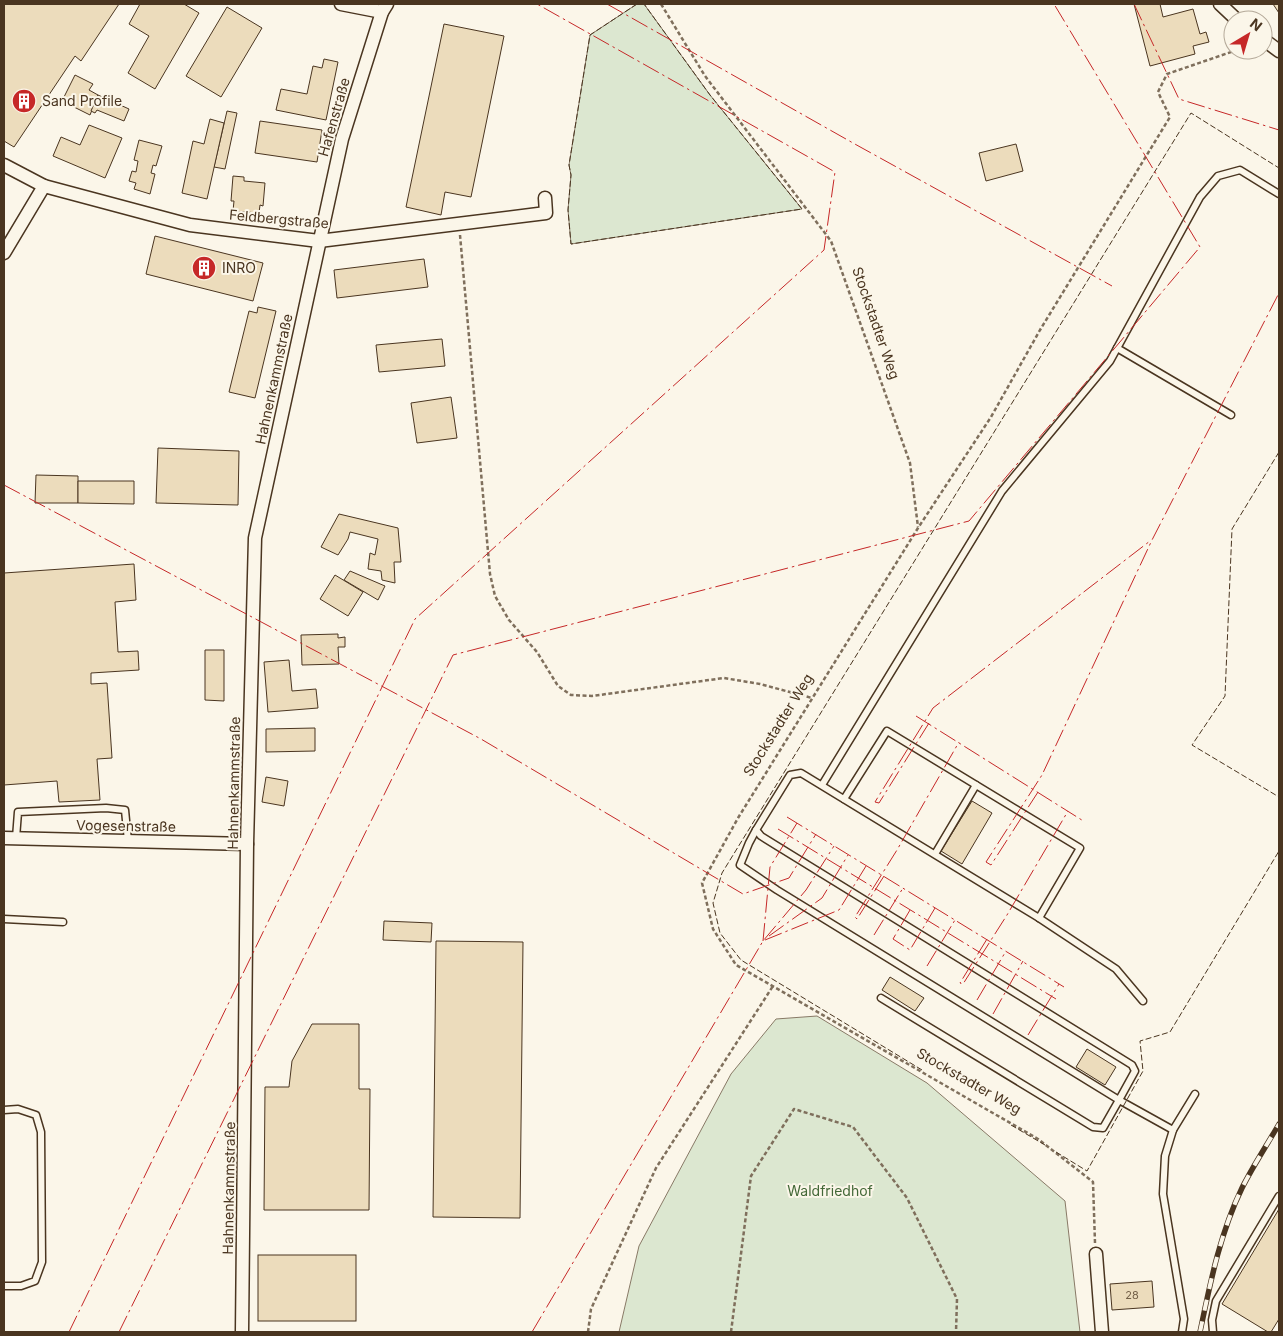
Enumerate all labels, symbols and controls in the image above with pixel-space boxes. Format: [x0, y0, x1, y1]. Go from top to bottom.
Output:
north arrow [1223, 10, 1273, 60]
text: N [1247, 14, 1266, 34]
street label: Hafenstraße [314, 75, 353, 158]
building icon: Sand Profile [11, 88, 37, 114]
place label: Sand Profile [42, 92, 122, 109]
street label: Feldbergstraße [228, 206, 330, 231]
building icon: INRO [191, 255, 217, 281]
place label: INRO [222, 259, 256, 276]
street label: Stockstadter Weg [849, 264, 904, 381]
street label: Hahnenkammstraße [251, 312, 296, 446]
street label: Stockstadter Weg [739, 670, 816, 779]
street label: Hahnenkammstraße [224, 716, 243, 850]
street label: Vogesenstraße [76, 816, 176, 835]
street label: Stockstadter Weg [914, 1044, 1025, 1117]
street label: Hahnenkammstraße [219, 1121, 238, 1255]
park label: Waldfriedhof [787, 1182, 873, 1199]
house number: 28 [1125, 1288, 1139, 1302]

